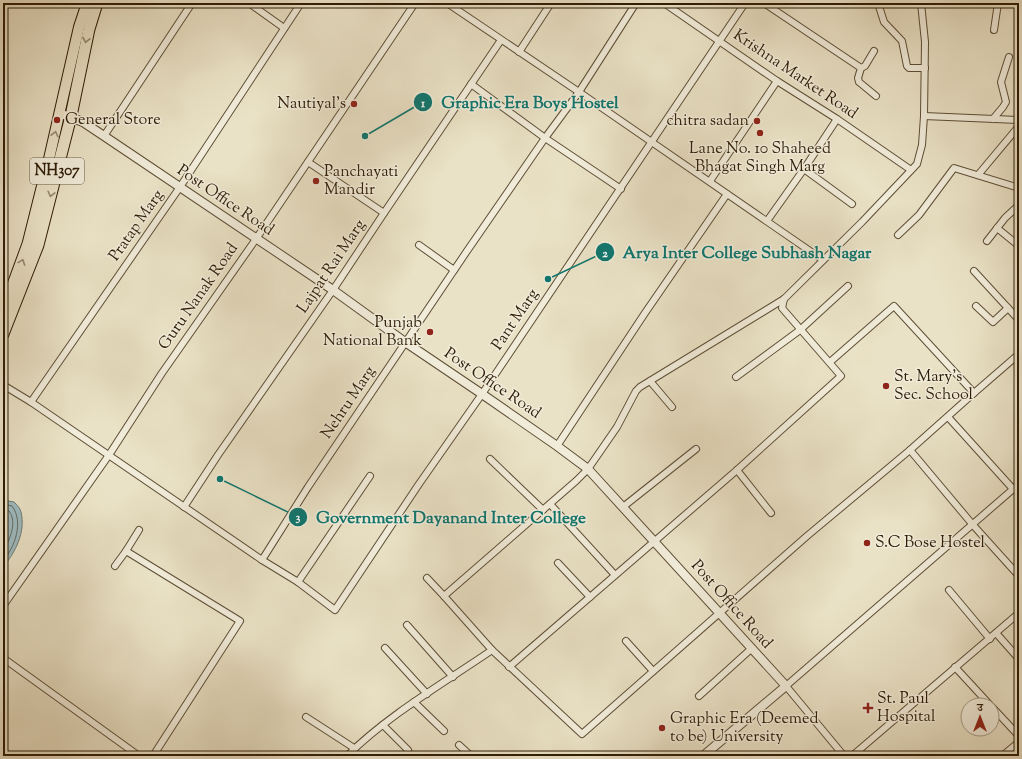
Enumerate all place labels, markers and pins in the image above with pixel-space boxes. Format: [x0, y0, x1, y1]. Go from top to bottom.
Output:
callout: Graphic Era Boys Hostel [413, 88, 626, 117]
place label: Nautiyal's [277, 93, 346, 116]
marker: Nautiyal's [349, 99, 359, 109]
place label: General Store [65, 109, 161, 132]
place label: chitra sadan [666, 110, 750, 133]
marker: General Store [52, 115, 62, 125]
marker: chitra sadan [752, 116, 762, 126]
marker: Lane No. 10 Shaheed Bhagat Singh Marg [755, 128, 765, 138]
place label: Lane No. 10 Shaheed Bhagat Singh Marg [689, 138, 831, 179]
place label: Panchayati Mandir [324, 161, 399, 202]
marker: Panchayati Mandir [311, 176, 321, 186]
callout: Arya Inter College Subhash Nagar [595, 238, 880, 267]
place label: Punjab National Bank [323, 312, 422, 353]
marker: Punjab National Bank [425, 327, 435, 337]
place label: St. Mary's Sec. School [894, 366, 974, 407]
marker: St. Mary's Sec. School [881, 381, 891, 391]
callout: Government Dayanand Inter College [288, 503, 594, 532]
place label: S.C Bose Hostel [875, 532, 986, 555]
marker: S.C Bose Hostel [862, 538, 872, 548]
place label: St. Paul Hospital [877, 688, 936, 729]
marker: St. Paul Hospital [862, 702, 874, 714]
place label: Graphic Era (Deemed to be) University [670, 708, 818, 749]
marker: Graphic Era (Deemed to be) University [657, 723, 667, 733]

